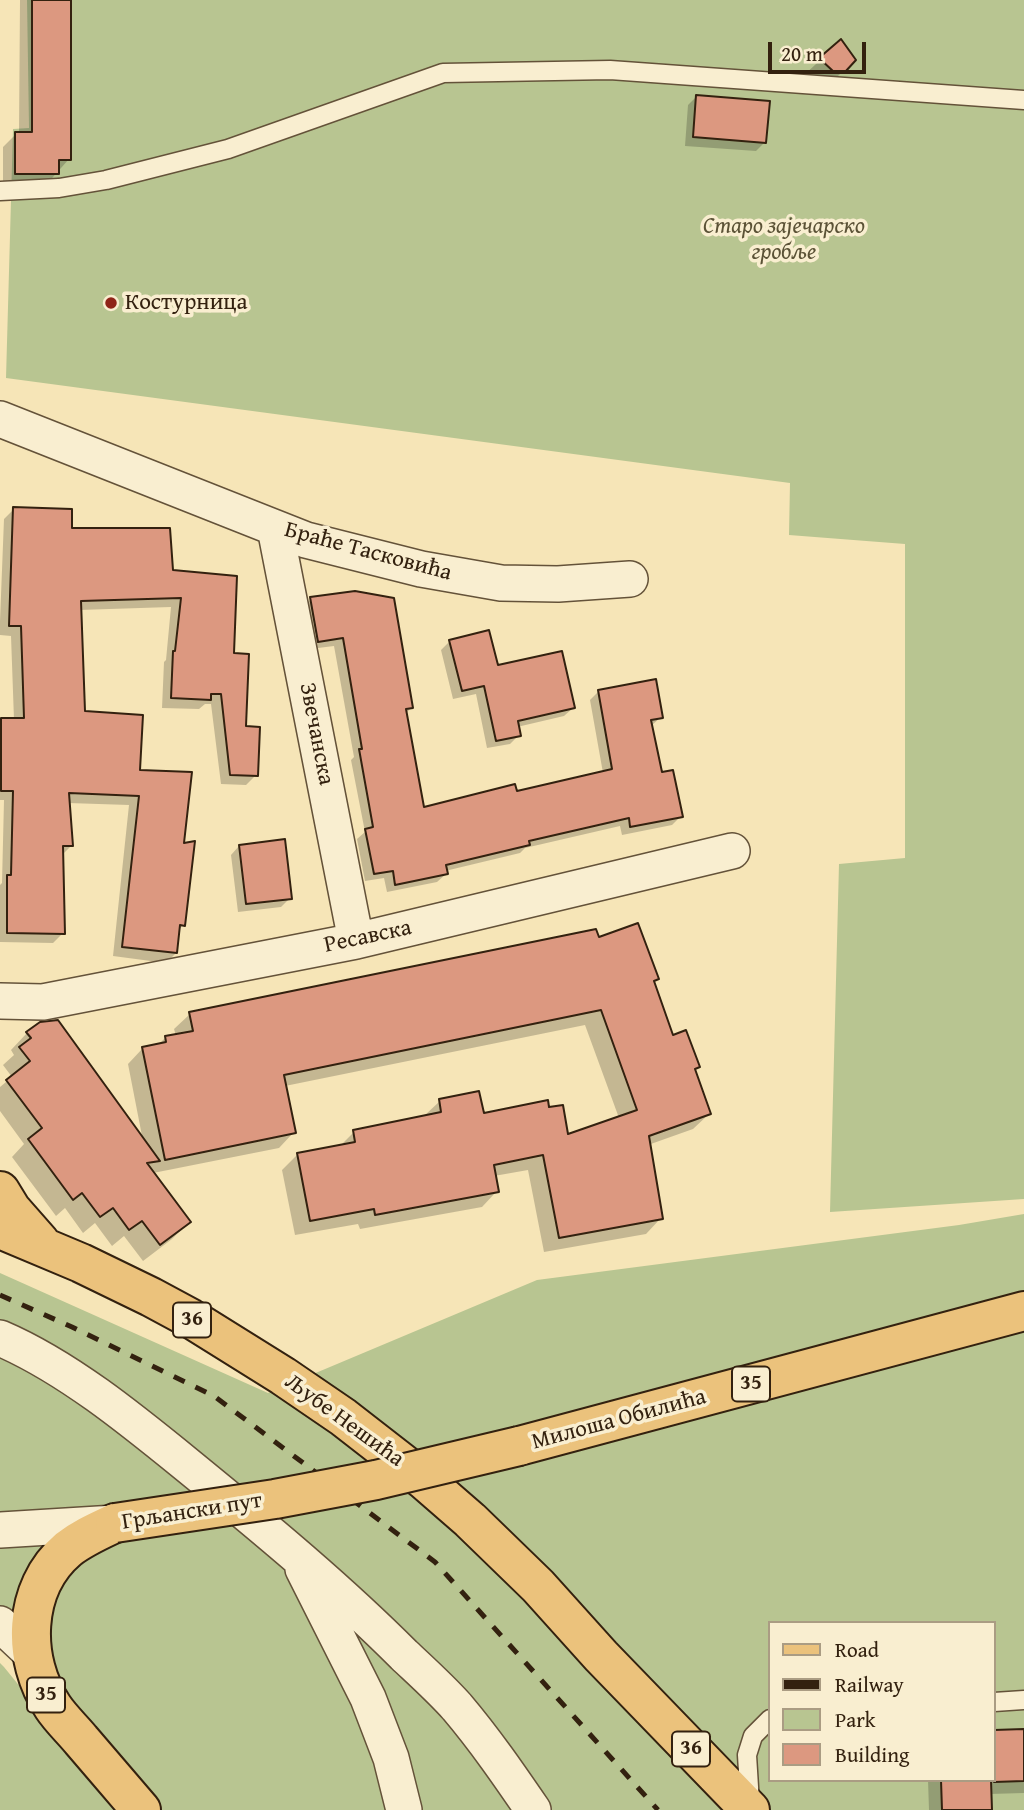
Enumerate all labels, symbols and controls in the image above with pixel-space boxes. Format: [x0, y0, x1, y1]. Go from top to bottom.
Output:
scale bar [772, 28, 870, 72]
text: 20 m [781, 38, 823, 69]
park label: Старо зајечарско гробље [703, 213, 865, 267]
place label: Костурница [125, 289, 247, 317]
marker: Костурница [103, 295, 119, 311]
street label: Браће Тасковића [281, 516, 455, 588]
street label: Звечанска [293, 680, 339, 788]
street label: Ресавска [322, 914, 414, 960]
road number: 36 [173, 1302, 211, 1338]
road number: 35 [732, 1366, 770, 1402]
street label: Љубе Нешића [279, 1369, 409, 1473]
street label: Милоша Обилића [529, 1383, 709, 1457]
street label: Грљански пут [120, 1487, 264, 1537]
legend [768, 1621, 996, 1782]
text: Road [835, 1634, 879, 1665]
text: Railway [835, 1669, 904, 1700]
road number: 35 [27, 1678, 65, 1712]
text: Park [835, 1704, 876, 1735]
road number: 36 [672, 1732, 710, 1766]
text: Building [835, 1739, 909, 1770]

